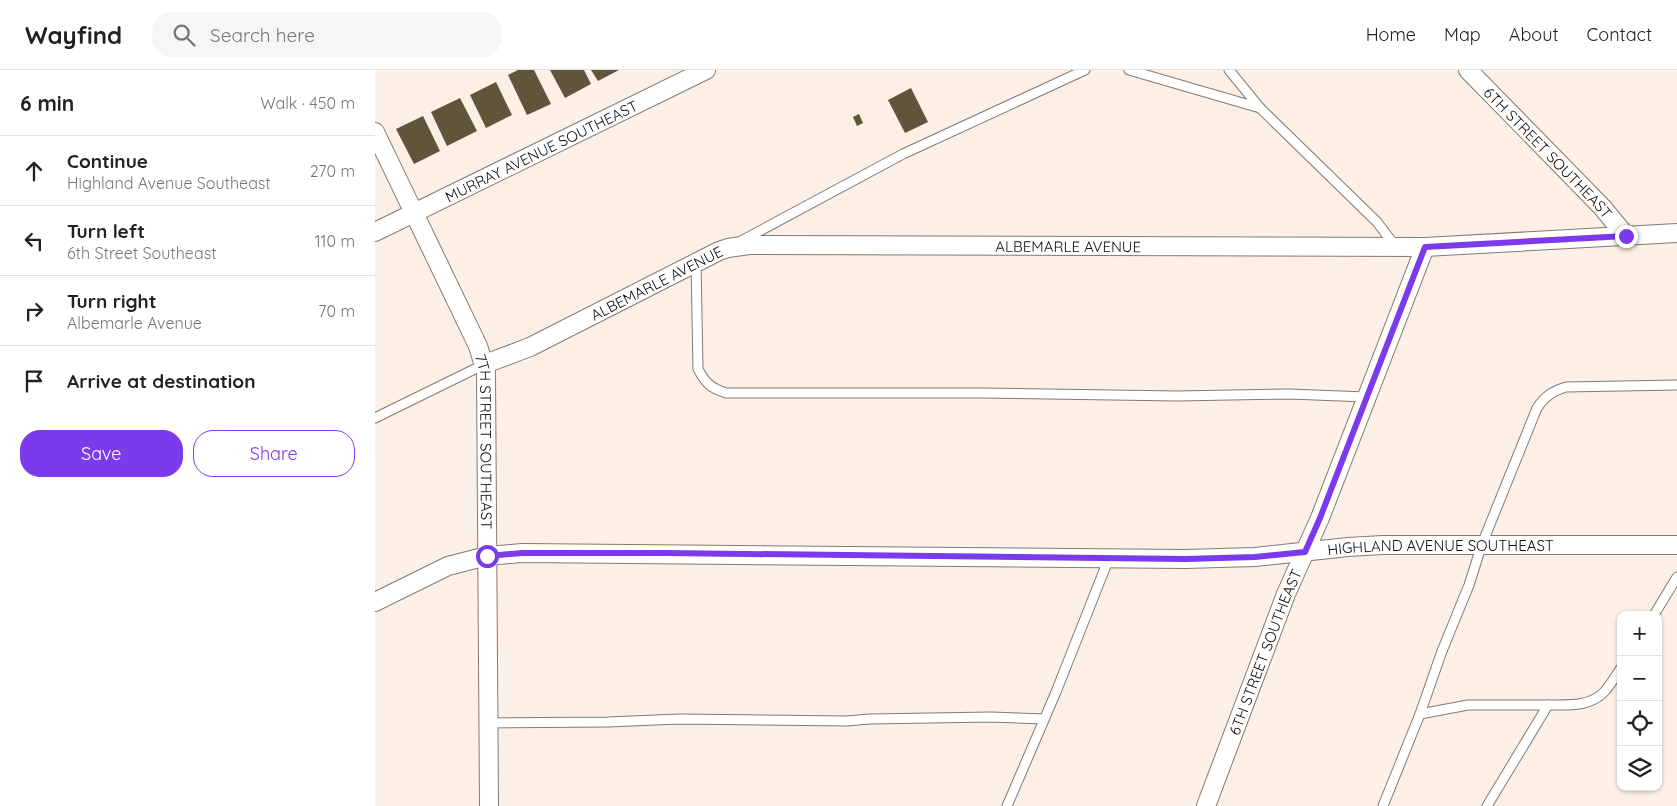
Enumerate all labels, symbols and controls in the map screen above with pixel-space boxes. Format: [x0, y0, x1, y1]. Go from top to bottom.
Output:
search box [152, 12, 502, 57]
text: Wayfind [25, 20, 122, 50]
icon: search [170, 21, 198, 49]
text: Search here [210, 23, 315, 47]
text: Home [1366, 23, 1416, 46]
text: Map [1444, 23, 1481, 46]
text: About [1509, 23, 1559, 46]
text: Contact [1587, 23, 1652, 46]
street label: 6TH STREET SOUTHEAST [1480, 83, 1617, 222]
text: 6 min [20, 90, 74, 116]
text: Walk · 450 m [260, 93, 355, 113]
street label: MURRAY AVENUE SOUTHEAST [442, 96, 641, 206]
text: Continue [67, 149, 148, 173]
icon: ahead [20, 157, 48, 185]
text: 270 m [310, 161, 355, 181]
text: Highland Avenue Southeast [67, 173, 271, 193]
text: Turn left [67, 219, 145, 243]
route end [1615, 225, 1638, 248]
icon: left [20, 227, 48, 255]
text: 110 m [315, 231, 355, 251]
street label: ALBEMARLE AVENUE [995, 236, 1141, 256]
street label: ALBEMARLE AVENUE [587, 241, 726, 324]
text: 6th Street Southeast [67, 243, 217, 263]
text: Turn right [67, 289, 156, 313]
icon: right [20, 297, 48, 325]
text: 70 m [318, 301, 355, 321]
text: Albemarle Avenue [67, 313, 202, 333]
street label: 7TH STREET SOUTHEAST [471, 351, 497, 529]
icon: arrive [20, 367, 48, 395]
text: Arrive at destination [67, 369, 256, 393]
button: Save [20, 430, 183, 477]
button: Share [193, 430, 355, 477]
street label: HIGHLAND AVENUE SOUTHEAST [1326, 536, 1554, 559]
route start [476, 545, 499, 568]
street label: 6TH STREET SOUTHEAST [1224, 566, 1305, 737]
map controls [1617, 611, 1662, 791]
button: + [1617, 611, 1662, 656]
button: − [1617, 656, 1662, 701]
button: locate [1617, 701, 1662, 746]
button: layers [1617, 746, 1662, 791]

